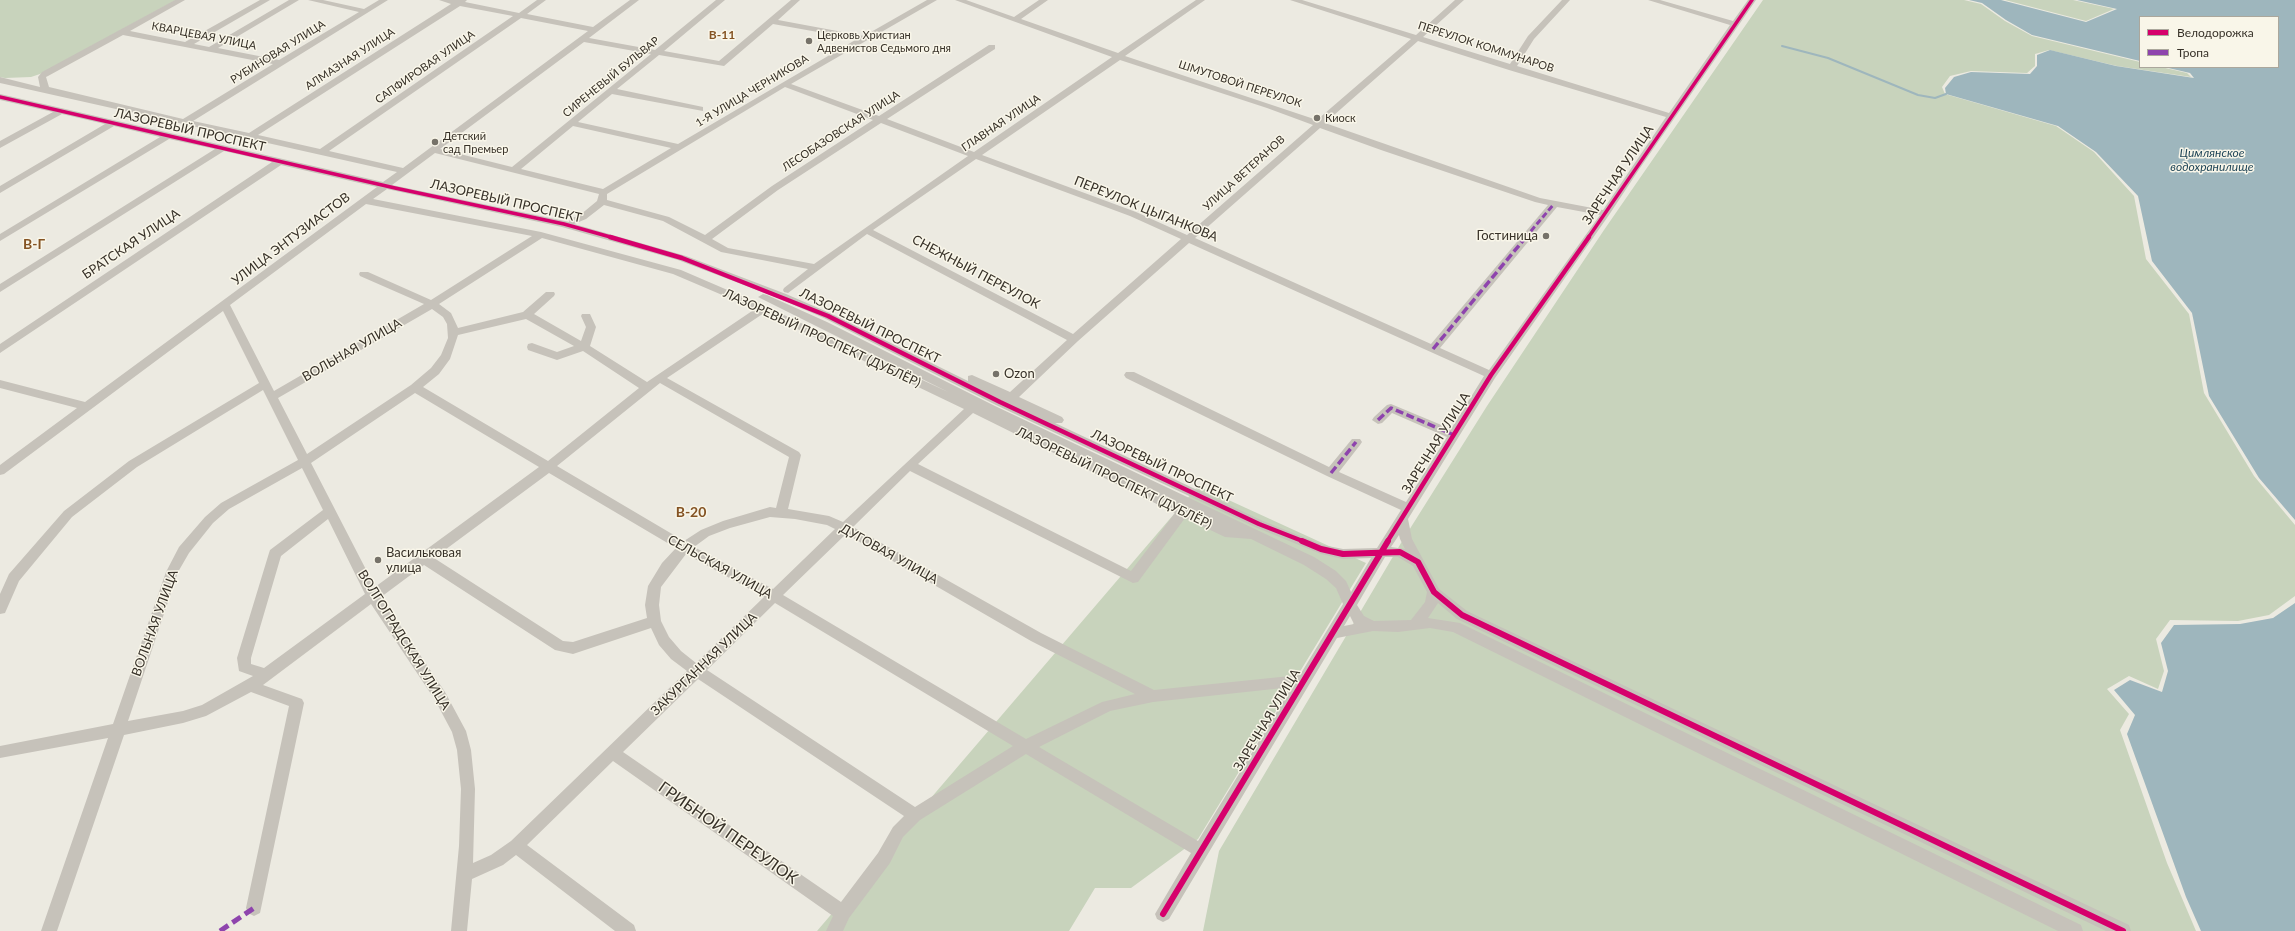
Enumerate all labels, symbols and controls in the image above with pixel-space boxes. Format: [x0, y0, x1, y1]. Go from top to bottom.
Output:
legend [2139, 16, 2279, 68]
street label: РУБИНОВАЯ УЛИЦА [228, 17, 328, 87]
street label: КВАРЦЕВАЯ УЛИЦА [150, 19, 258, 53]
street label: ПЕРЕУЛОК КОММУНАРОВ [1416, 19, 1556, 75]
street label: АЛМАЗНАЯ УЛИЦА [303, 25, 397, 93]
text: Велодорожка [2177, 25, 2254, 40]
street label: САПФИРОВАЯ УЛИЦА [373, 28, 477, 106]
district label: В-11 [709, 28, 735, 42]
place label: Церковь Христиан Адвенистов Седьмого дня [817, 28, 951, 54]
street label: СИРЕНЕВЫЙ БУЛЬВАР [560, 34, 662, 120]
marker: Церковь Христиан Адвенистов Седьмого дня [804, 36, 814, 46]
text: Тропа [2177, 45, 2209, 60]
street label: 1-Я УЛИЦА ЧЕРНИКОВА [693, 52, 811, 130]
street label: ШМУТОВОЙ ПЕРЕУЛОК [1177, 58, 1303, 110]
street label: ЛЕСОБАЗОВСКАЯ УЛИЦА [780, 88, 902, 174]
street label: ГЛАВНАЯ УЛИЦА [959, 92, 1043, 154]
street label: ЛАЗОРЕВЫЙ ПРОСПЕКТ [113, 105, 267, 155]
place label: Киоск [1325, 111, 1356, 125]
marker: Киоск [1312, 113, 1322, 123]
street label: ЗАРЕЧНАЯ УЛИЦА [1579, 122, 1657, 228]
place label: Детский сад Премьер [443, 129, 508, 155]
street label: УЛИЦА ВЕТЕРАНОВ [1200, 133, 1288, 213]
marker: Детский сад Премьер [430, 137, 440, 147]
water label: Цимлянское водохранилище [2170, 146, 2254, 174]
street label: ПЕРЕУЛОК ЦЫГАНКОВА [1072, 173, 1220, 245]
street label: ЛАЗОРЕВЫЙ ПРОСПЕКТ [429, 176, 583, 226]
street label: УЛИЦА ЭНТУЗИАСТОВ [229, 189, 353, 289]
street label: БРАТСКАЯ УЛИЦА [79, 206, 183, 282]
place label: Гостиница [1477, 228, 1538, 244]
marker: Гостиница [1541, 231, 1551, 241]
street label: СНЕЖНЫЙ ПЕРЕУЛОК [909, 232, 1043, 312]
district label: В-Г [23, 236, 45, 252]
street label: ЛАЗОРЕВЫЙ ПРОСПЕКТ (ДУБЛЁР) [721, 285, 923, 391]
street label: ЛАЗОРЕВЫЙ ПРОСПЕКТ [797, 285, 943, 367]
street label: ВОЛЬНАЯ УЛИЦА [300, 315, 404, 385]
place label: Ozon [1004, 366, 1035, 382]
marker: Ozon [991, 369, 1001, 379]
street label: ЗАРЕЧНАЯ УЛИЦА [1399, 389, 1473, 497]
street label: ЛАЗОРЕВЫЙ ПРОСПЕКТ (ДУБЛЁР) [1014, 424, 1214, 532]
street label: ЛАЗОРЕВЫЙ ПРОСПЕКТ [1089, 426, 1235, 506]
district label: В-20 [676, 504, 706, 520]
street label: ДУГОВАЯ УЛИЦА [837, 521, 941, 587]
street label: СЕЛЬСКАЯ УЛИЦА [665, 532, 775, 602]
place label: Васильковая улица [386, 545, 461, 576]
marker: Васильковая улица [373, 555, 383, 565]
street label: ВОЛГОГРАДСКАЯ УЛИЦА [355, 567, 453, 713]
street label: ВОЛЬНАЯ УЛИЦА [128, 568, 182, 678]
street label: ЗАКУРГАННАЯ УЛИЦА [648, 609, 760, 719]
street label: ЗАРЕЧНАЯ УЛИЦА [1230, 666, 1304, 774]
street label: ГРИБНОЙ ПЕРЕУЛОК [655, 778, 801, 888]

